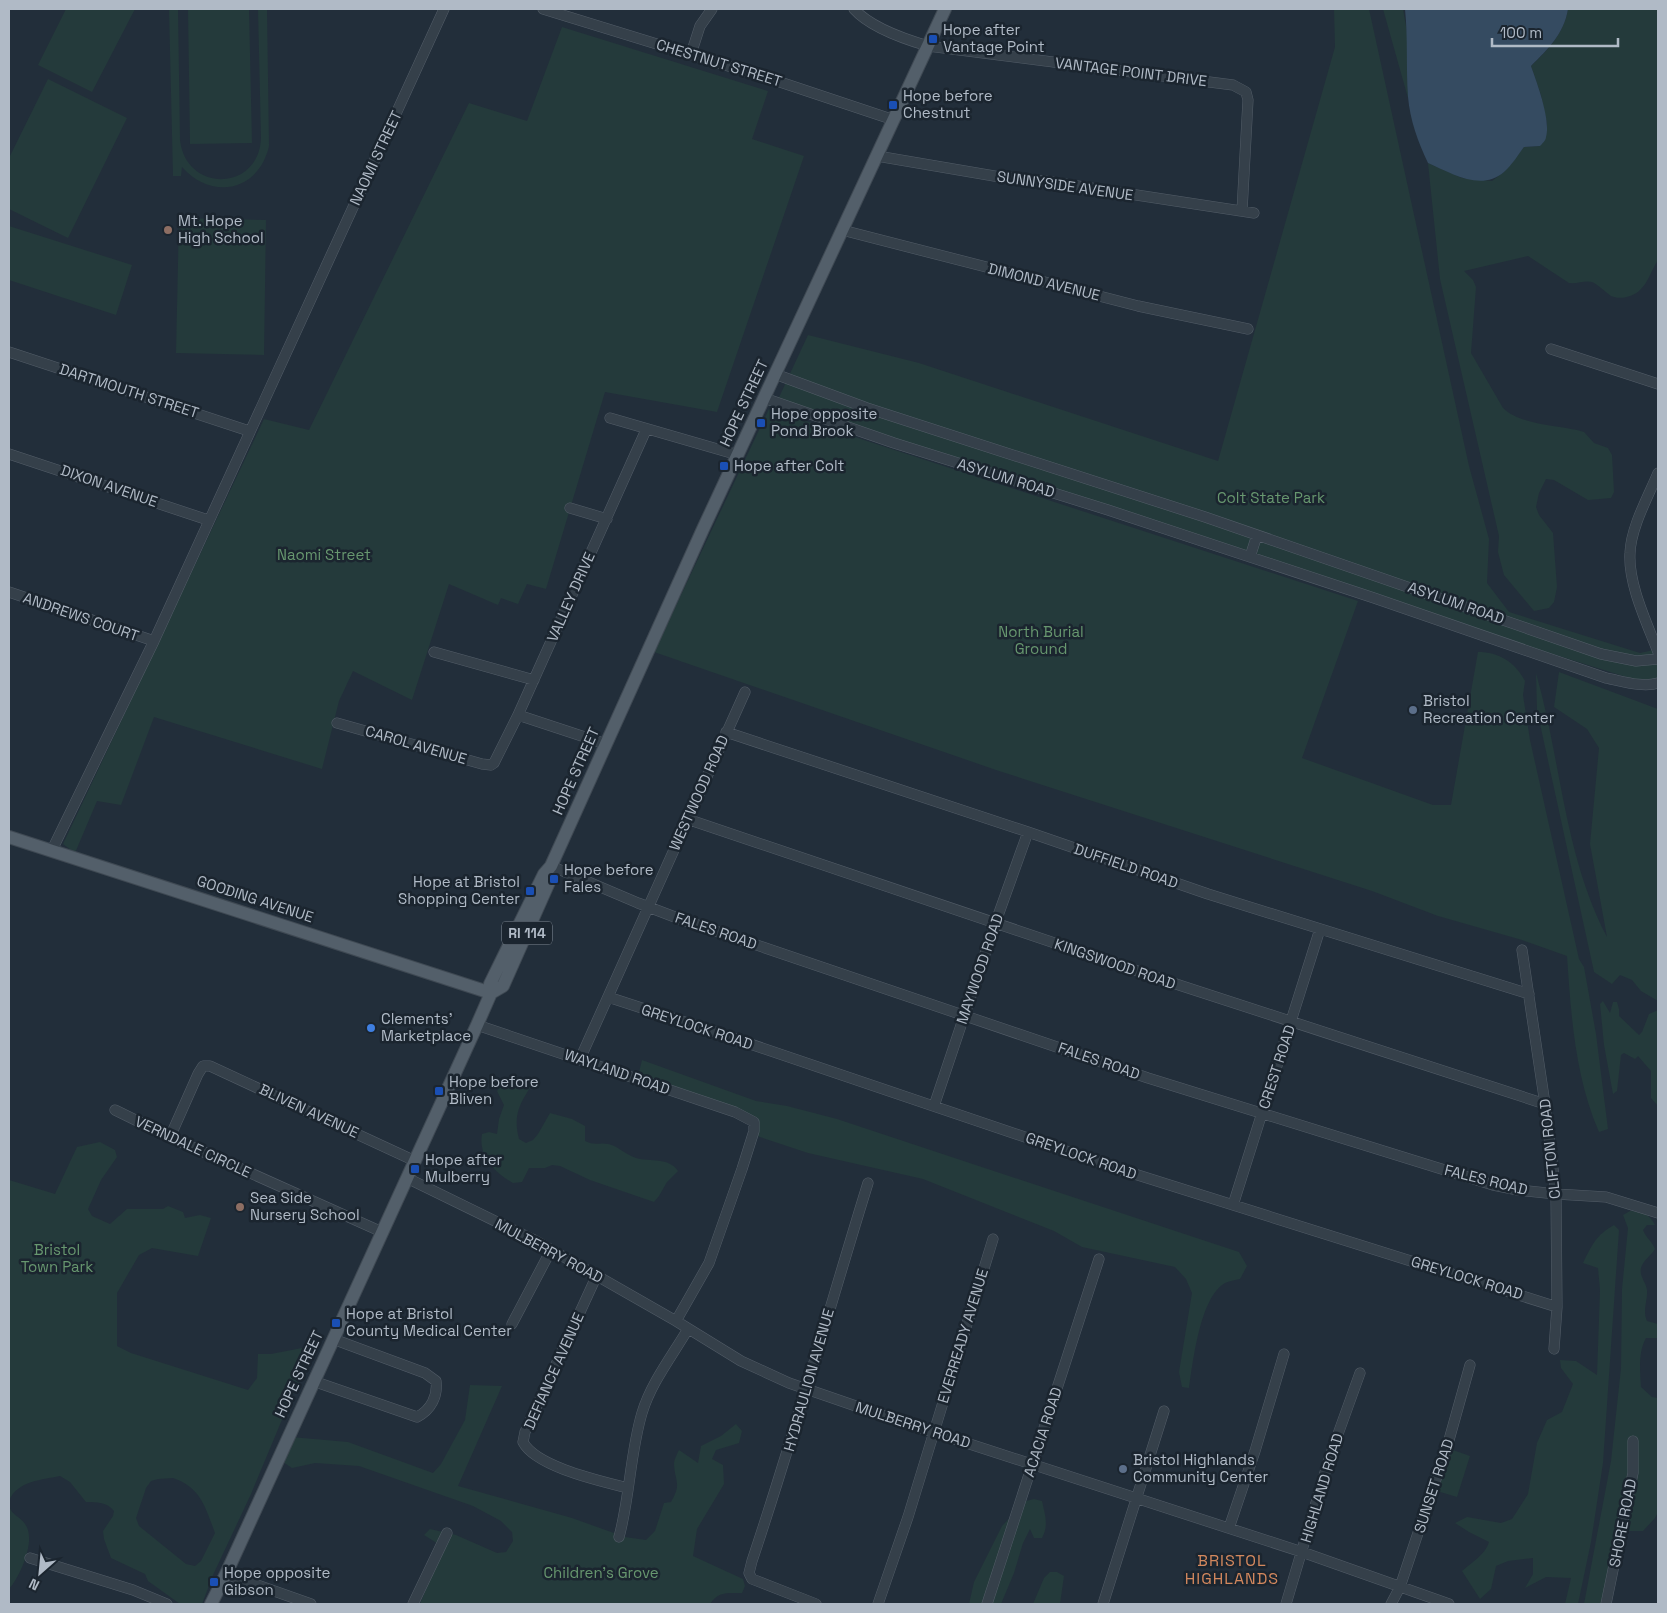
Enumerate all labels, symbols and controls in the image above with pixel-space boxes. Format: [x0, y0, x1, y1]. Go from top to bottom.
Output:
scale bar [1492, 15, 1618, 47]
place label: Hope after Vantage Point [943, 20, 1045, 56]
text: 100 m [1500, 23, 1542, 42]
marker: Hope after Vantage Point [927, 33, 939, 45]
street label: CHESTNUT STREET [654, 34, 784, 91]
street label: VANTAGE POINT DRIVE [1054, 53, 1208, 90]
place label: Hope before Chestnut [903, 86, 993, 122]
marker: Hope before Chestnut [887, 99, 899, 111]
street label: NAOMI STREET [345, 107, 406, 208]
street label: SUNNYSIDE AVENUE [996, 167, 1135, 204]
place label: Mt. Hope High School [178, 211, 264, 247]
marker: Mt. Hope High School [162, 224, 174, 236]
street label: DIMOND AVENUE [986, 258, 1102, 305]
street label: HOPE STREET [715, 356, 772, 449]
street label: DARTMOUTH STREET [57, 359, 202, 422]
place label: Hope opposite Pond Brook [771, 404, 878, 440]
marker: Hope opposite Pond Brook [755, 417, 767, 429]
street label: ASYLUM ROAD [955, 454, 1057, 501]
place label: Hope after Colt [734, 456, 845, 475]
street label: DIXON AVENUE [58, 460, 160, 511]
marker: Hope after Colt [718, 460, 730, 472]
park label: Colt State Park [1217, 488, 1325, 507]
park label: Naomi Street [277, 545, 371, 564]
street label: VALLEY DRIVE [542, 549, 599, 645]
street label: ASYLUM ROAD [1405, 577, 1507, 628]
street label: ANDREWS COURT [21, 588, 142, 645]
park label: North Burial Ground [998, 622, 1084, 658]
place label: Bristol Recreation Center [1423, 691, 1555, 727]
marker: Bristol Recreation Center [1407, 704, 1419, 716]
street label: CAROL AVENUE [363, 721, 469, 768]
street label: HOPE STREET [548, 724, 603, 818]
street label: WESTWOOD ROAD [665, 732, 733, 853]
street label: DUFFIELD ROAD [1072, 839, 1181, 892]
place label: Hope before Fales [564, 860, 654, 896]
street label: GOODING AVENUE [194, 871, 316, 926]
place label: Hope at Bristol Shopping Center [398, 872, 520, 908]
marker: Hope before Fales [548, 873, 560, 885]
marker: Hope at Bristol Shopping Center [524, 885, 536, 897]
street label: FALES ROAD [673, 908, 760, 953]
street label: MAYWOOD ROAD [952, 911, 1007, 1027]
road number: RI 114 [502, 921, 552, 944]
street label: KINGSWOOD ROAD [1052, 934, 1178, 993]
street label: GREYLOCK ROAD [639, 1000, 755, 1054]
place label: Clements' Marketplace [381, 1009, 471, 1045]
marker: Clements' Marketplace [365, 1022, 377, 1034]
street label: CREST ROAD [1254, 1022, 1299, 1111]
street label: FALES ROAD [1056, 1038, 1143, 1083]
street label: WAYLAND ROAD [562, 1045, 672, 1098]
place label: Hope before Bliven [449, 1072, 539, 1108]
street label: BLIVEN AVENUE [256, 1079, 362, 1142]
marker: Hope before Bliven [433, 1085, 445, 1097]
street label: CLIFTON ROAD [1535, 1098, 1564, 1200]
street label: VERNDALE CIRCLE [132, 1111, 254, 1182]
street label: GREYLOCK ROAD [1023, 1128, 1139, 1183]
place label: Hope after Mulberry [425, 1150, 503, 1186]
street label: FALES ROAD [1442, 1160, 1530, 1199]
marker: Hope after Mulberry [409, 1163, 421, 1175]
place label: Sea Side Nursery School [250, 1188, 360, 1224]
marker: Sea Side Nursery School [234, 1201, 246, 1213]
street label: MULBERRY ROAD [492, 1214, 607, 1287]
park label: Bristol Town Park [21, 1240, 93, 1276]
street label: GREYLOCK ROAD [1409, 1251, 1526, 1304]
street label: EVERREADY AVENUE [933, 1266, 992, 1406]
place label: Hope at Bristol County Medical Center [346, 1304, 512, 1340]
street label: HYDRAULION AVENUE [779, 1306, 838, 1454]
street label: DEFIANCE AVENUE [519, 1309, 588, 1432]
marker: Hope at Bristol County Medical Center [330, 1317, 342, 1329]
street label: HOPE STREET [270, 1327, 327, 1420]
street label: ACACIA ROAD [1019, 1384, 1066, 1479]
street label: MULBERRY ROAD [853, 1397, 973, 1452]
street label: HIGHLAND ROAD [1296, 1431, 1347, 1545]
street label: SUNSET ROAD [1409, 1436, 1458, 1535]
place label: Bristol Highlands Community Center [1133, 1450, 1269, 1486]
marker: Bristol Highlands Community Center [1117, 1463, 1129, 1475]
street label: SHORE ROAD [1605, 1477, 1640, 1569]
north arrow [15, 1548, 65, 1598]
district label: BRISTOL HIGHLANDS [1185, 1550, 1279, 1589]
place label: Hope opposite Gibson [224, 1563, 331, 1599]
park label: Children's Grove [543, 1563, 659, 1582]
text: N [26, 1574, 42, 1595]
marker: Hope opposite Gibson [208, 1576, 220, 1588]

